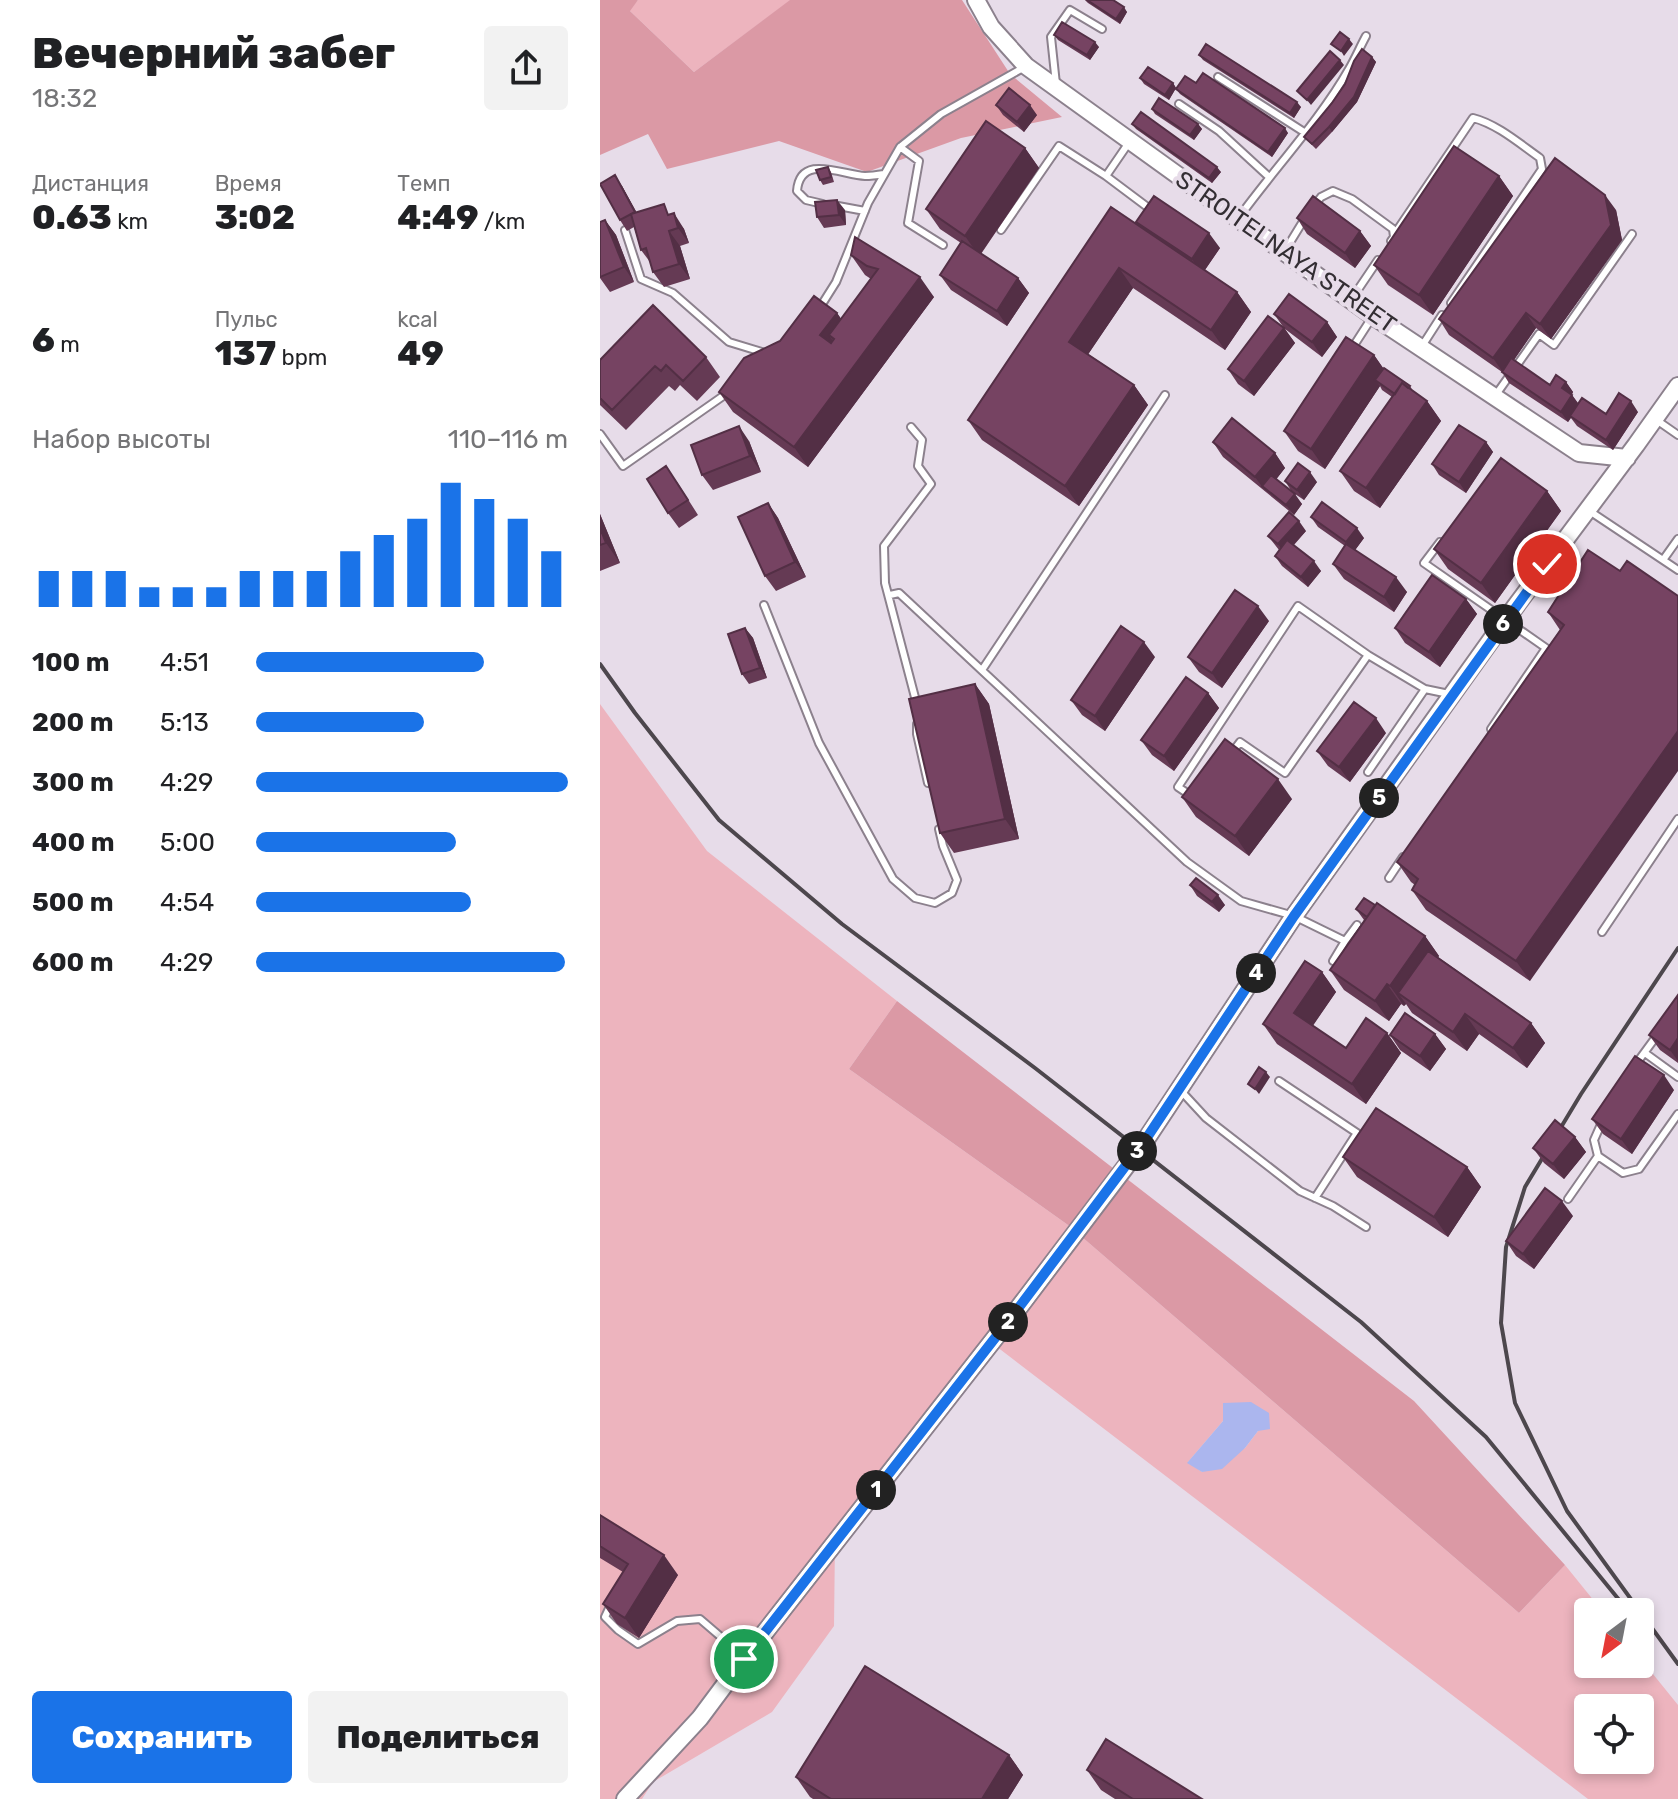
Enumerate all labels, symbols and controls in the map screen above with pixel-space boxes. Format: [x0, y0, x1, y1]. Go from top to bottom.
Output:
button: share [484, 26, 568, 110]
text: Вечерний забег [32, 27, 395, 79]
text: 18:32 [32, 83, 97, 114]
street label: STROITELNAYA STREET [1170, 165, 1402, 339]
text: Дистанция [32, 170, 149, 197]
text: Время [215, 170, 282, 197]
text: Темп [397, 170, 450, 197]
text: 0.63 [32, 197, 112, 238]
text: 3:02 [215, 197, 295, 238]
text: 4:49 [397, 197, 478, 238]
text: km [112, 208, 148, 235]
text: /km [478, 208, 525, 235]
text: Пульс [215, 306, 278, 333]
text: kcal [397, 306, 438, 333]
text: 6 [32, 320, 55, 361]
text: m [55, 331, 80, 358]
text: 137 [215, 333, 276, 374]
text: 49 [397, 333, 444, 374]
text: bpm [276, 344, 327, 371]
text: Набор высоты [32, 424, 211, 455]
text: 110–116 m [448, 424, 568, 455]
pin [1513, 530, 1581, 598]
icon: check [1525, 542, 1569, 586]
pin: 6 [1483, 604, 1523, 644]
text: 6 [1496, 610, 1510, 637]
text: 100 m [32, 647, 110, 678]
text: 4:51 [160, 647, 209, 678]
text: 200 m [32, 707, 114, 738]
text: 5:13 [160, 707, 209, 738]
text: 300 m [32, 767, 114, 798]
text: 4:29 [160, 767, 213, 798]
pin: 5 [1359, 778, 1399, 818]
text: 5 [1372, 784, 1386, 811]
text: 400 m [32, 827, 114, 858]
text: 5:00 [160, 827, 215, 858]
text: 500 m [32, 887, 114, 918]
text: 4:54 [160, 887, 214, 918]
text: 600 m [32, 947, 114, 978]
text: 4:29 [160, 947, 213, 978]
pin: 4 [1236, 953, 1276, 993]
text: 4 [1248, 959, 1264, 986]
pin: 3 [1117, 1131, 1157, 1171]
text: 3 [1130, 1137, 1144, 1164]
pin: 2 [988, 1302, 1028, 1342]
text: 2 [1001, 1308, 1015, 1335]
pin: 1 [856, 1470, 896, 1510]
text: 1 [871, 1476, 881, 1503]
north arrow [1574, 1598, 1654, 1678]
map controls [1574, 1598, 1654, 1774]
pin [710, 1625, 778, 1693]
icon: arrive [722, 1637, 766, 1681]
button: Сохранить [32, 1691, 292, 1783]
button: Поделиться [308, 1691, 568, 1783]
button: locate [1574, 1694, 1654, 1774]

